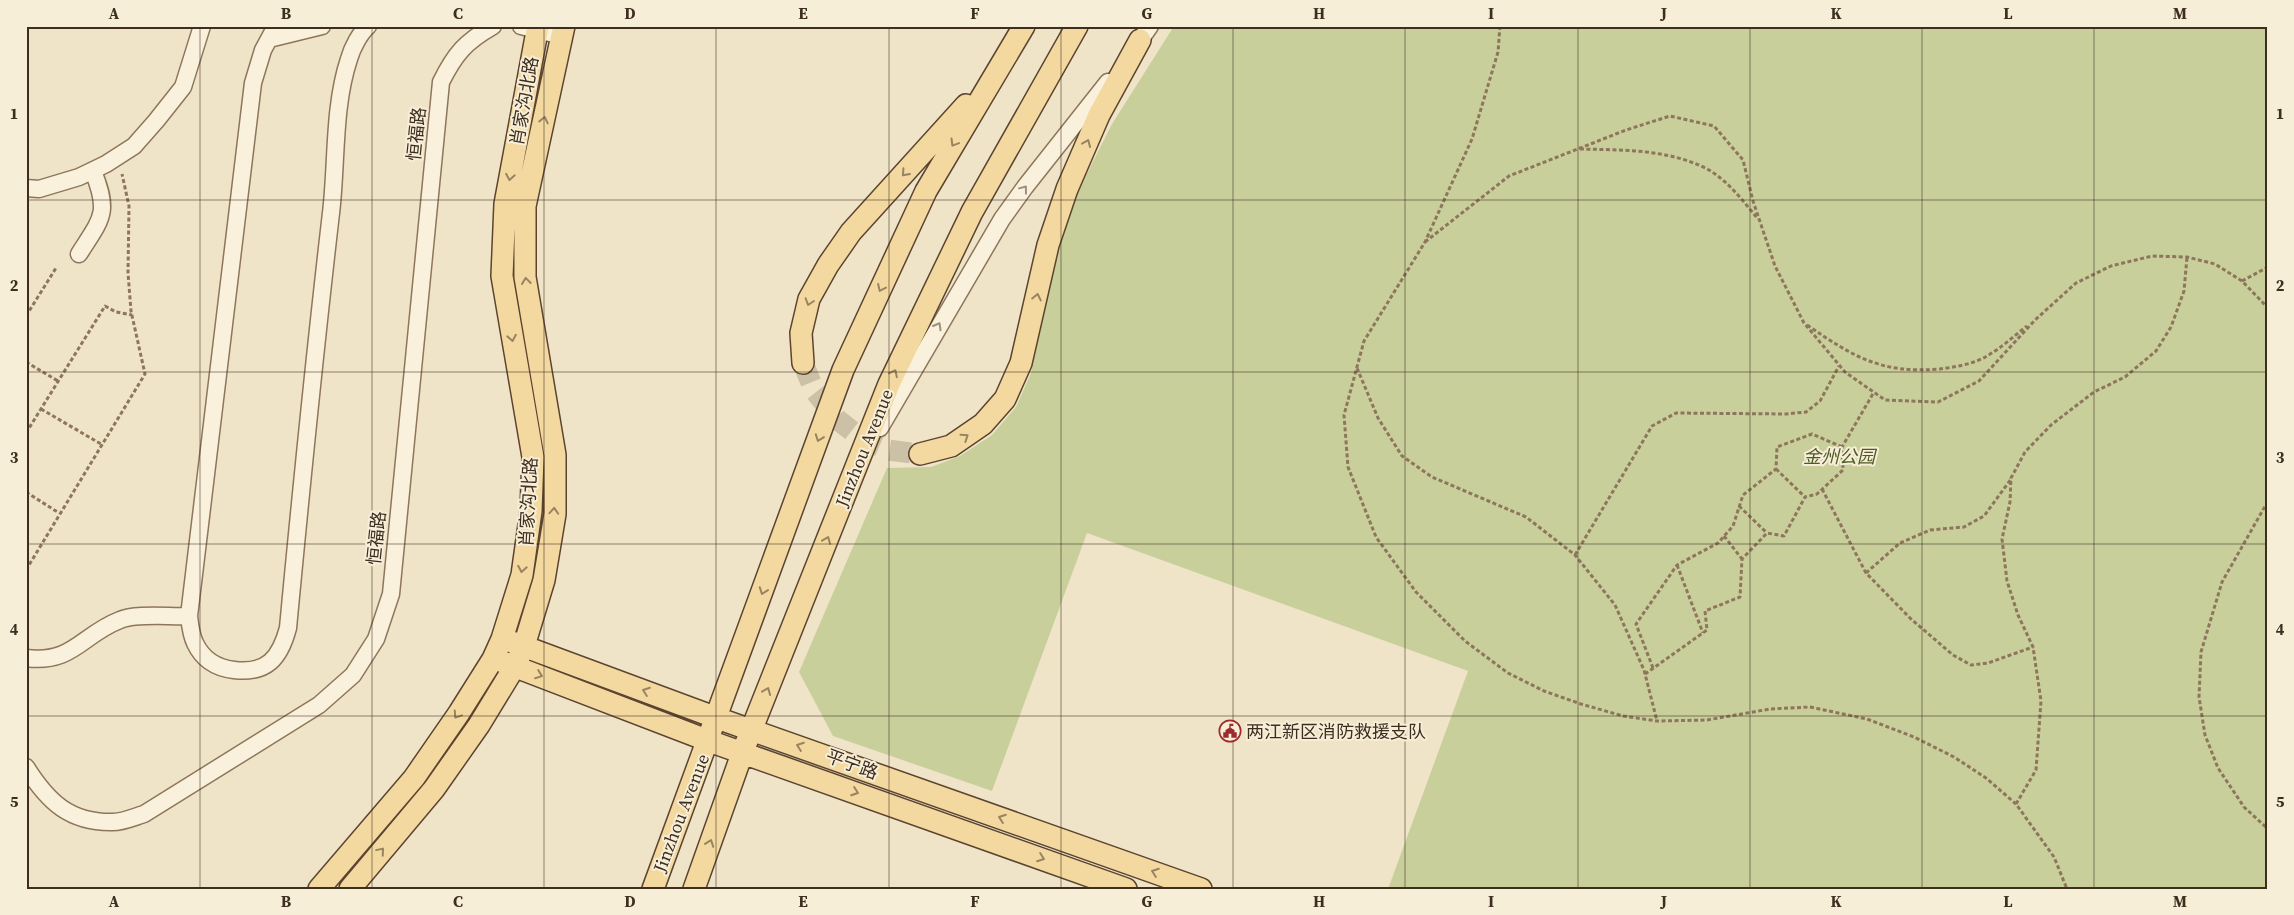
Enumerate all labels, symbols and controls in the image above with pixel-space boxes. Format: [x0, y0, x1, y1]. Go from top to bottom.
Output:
text: A [109, 2, 120, 24]
text: B [281, 2, 292, 24]
text: C [453, 2, 463, 24]
text: D [624, 2, 636, 24]
text: E [798, 2, 808, 24]
text: F [970, 2, 980, 24]
text: G [1142, 2, 1153, 24]
text: H [1313, 2, 1325, 24]
text: I [1488, 2, 1494, 24]
text: J [1660, 2, 1667, 24]
text: K [1830, 2, 1842, 24]
text: L [2003, 2, 2013, 24]
text: M [2173, 2, 2187, 24]
street label: 肖家沟北路 [504, 55, 544, 147]
text: 1 [10, 102, 18, 124]
text: 1 [2276, 102, 2284, 124]
street label: 恒福路 [401, 106, 431, 162]
one-way arrow [538, 116, 548, 125]
one-way arrow [951, 138, 961, 147]
one-way arrow [1080, 139, 1091, 148]
one-way arrow [902, 167, 911, 176]
one-way arrow [505, 173, 516, 182]
one-way arrow [1018, 186, 1026, 195]
text: 2 [10, 274, 19, 296]
text: 2 [2276, 274, 2285, 296]
one-way arrow [521, 277, 532, 285]
one-way arrow [877, 283, 887, 292]
one-way arrow [1031, 293, 1042, 302]
one-way arrow [805, 297, 815, 306]
one-way arrow [932, 323, 942, 332]
one-way arrow [507, 334, 517, 343]
one-way arrow [888, 369, 898, 378]
street label: Jinzhou Avenue [829, 385, 899, 512]
one-way arrow [815, 433, 825, 442]
one-way arrow [959, 434, 969, 443]
park label: 金州公园 [1803, 444, 1878, 469]
text: 3 [10, 446, 19, 468]
text: 3 [2276, 446, 2285, 468]
street label: 肖家沟北路 [513, 456, 543, 548]
one-way arrow [549, 507, 560, 515]
street label: 恒福路 [361, 510, 391, 566]
one-way arrow [821, 536, 831, 545]
one-way arrow [518, 564, 528, 573]
one-way arrow [759, 586, 769, 595]
text: 4 [10, 618, 19, 640]
text: 4 [2276, 618, 2285, 640]
one-way arrow [534, 669, 543, 679]
one-way arrow [643, 687, 651, 697]
one-way arrow [761, 687, 772, 696]
one-way arrow [453, 710, 463, 719]
public building icon: 两江新区消防救援支队 [1218, 719, 1242, 743]
place label: 两江新区消防救援支队 [1246, 719, 1426, 744]
one-way arrow [796, 742, 804, 752]
street label: 平宁路 [822, 743, 882, 785]
street label: Jinzhou Avenue [647, 750, 715, 877]
one-way arrow [851, 786, 859, 796]
text: 5 [10, 790, 19, 812]
text: 5 [2276, 790, 2285, 812]
one-way arrow [998, 814, 1007, 824]
one-way arrow [704, 839, 714, 848]
one-way arrow [376, 848, 385, 857]
one-way arrow [1037, 852, 1045, 862]
one-way arrow [1151, 868, 1160, 878]
text: A [109, 890, 120, 912]
text: B [281, 890, 292, 912]
text: C [453, 890, 463, 912]
text: D [624, 890, 636, 912]
text: E [798, 890, 808, 912]
text: F [970, 890, 980, 912]
text: G [1142, 890, 1153, 912]
text: H [1313, 890, 1325, 912]
text: I [1488, 890, 1494, 912]
text: J [1660, 890, 1667, 912]
text: K [1830, 890, 1842, 912]
text: L [2003, 890, 2013, 912]
text: M [2173, 890, 2187, 912]

